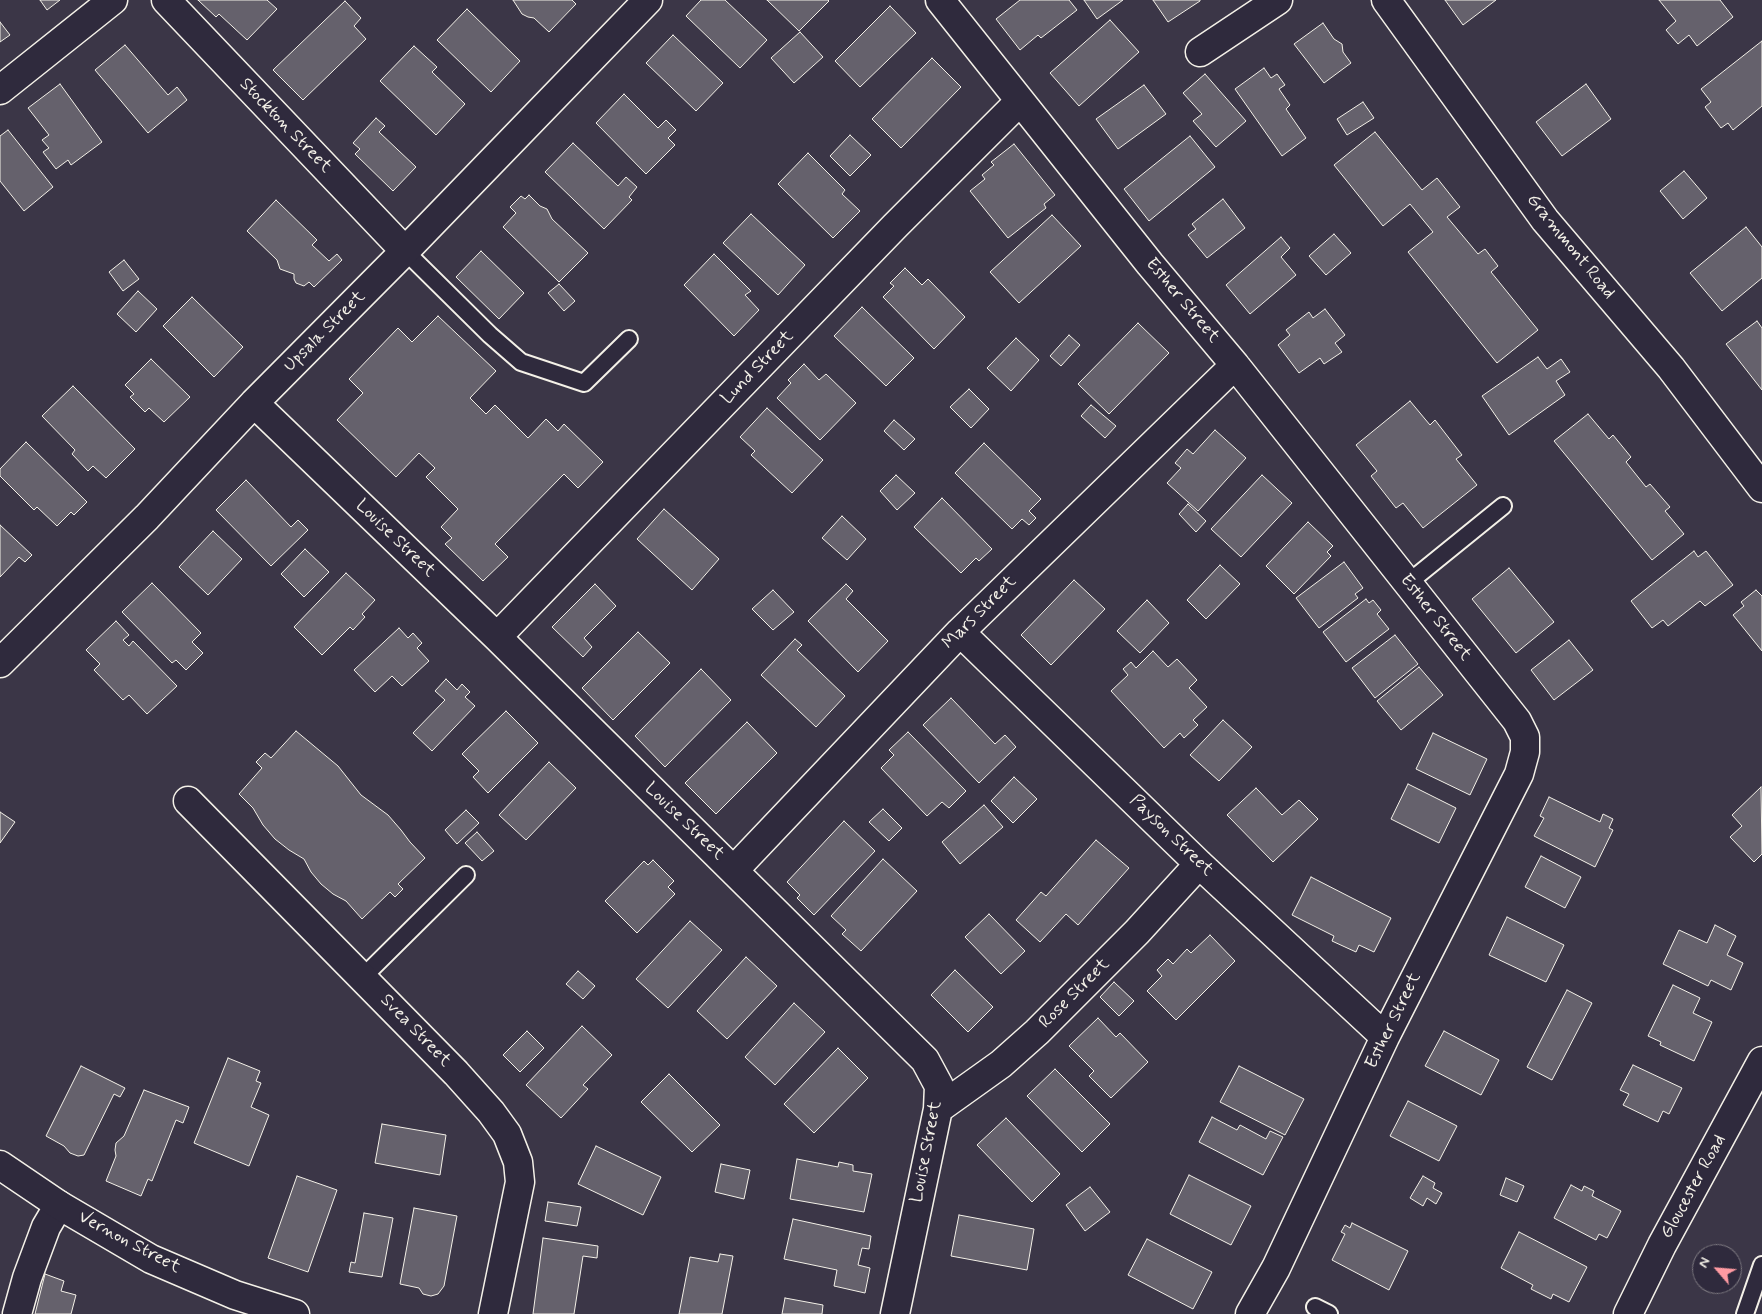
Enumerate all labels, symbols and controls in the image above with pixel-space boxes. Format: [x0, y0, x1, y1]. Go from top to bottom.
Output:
street label: Stockton Street [234, 74, 336, 178]
street label: Grammont Road [1521, 190, 1619, 304]
street label: Esther Street [1140, 254, 1224, 348]
street label: Upsala Street [280, 287, 370, 377]
street label: Lund Street [717, 326, 799, 410]
street label: Louise Street [350, 495, 440, 583]
street label: Esther Street [1394, 570, 1476, 666]
street label: Mars Street [938, 571, 1022, 655]
street label: Louise Street [639, 778, 729, 866]
street label: Payson Street [1124, 791, 1218, 881]
street label: Rose Street [1035, 954, 1115, 1034]
street label: Esther Street [1361, 969, 1427, 1073]
street label: Svea Street [375, 990, 455, 1072]
street label: Louise Street [907, 1099, 947, 1205]
street label: Gloucester Road [1657, 1131, 1731, 1243]
street label: Vernon Street [74, 1207, 184, 1279]
north arrow [1692, 1244, 1742, 1294]
text: N [1694, 1254, 1715, 1271]

